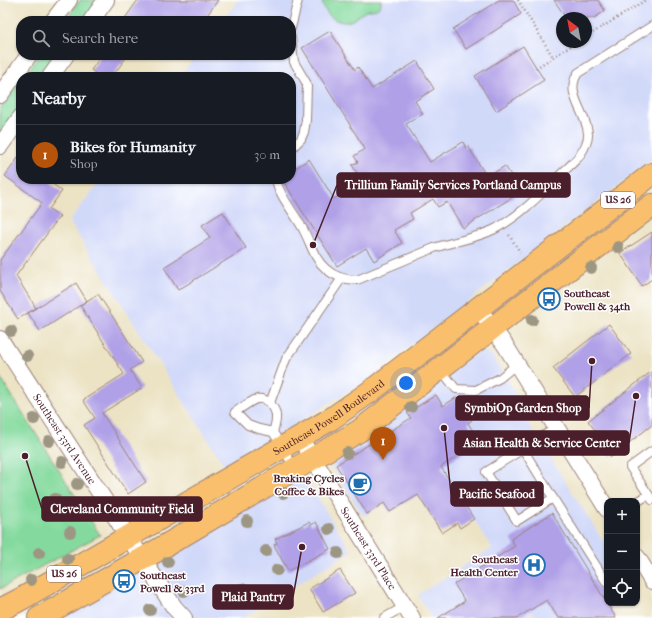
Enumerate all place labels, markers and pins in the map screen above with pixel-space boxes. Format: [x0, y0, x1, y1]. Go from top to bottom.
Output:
callout: Trillium Family Services Portland Campus [337, 173, 570, 197]
bus stop icon: Southeast Powell & 34th [536, 286, 562, 312]
place label: Southeast Powell & 34th [564, 287, 631, 313]
callout: SymbiOp Garden Shop [456, 396, 589, 420]
pin: 1 [370, 427, 396, 460]
callout: Asian Health & Service Center [455, 431, 629, 455]
cafe icon: Braking Cycles Coffee & Bikes [347, 471, 373, 497]
place label: Braking Cycles Coffee & Bikes [273, 472, 344, 498]
callout: Pacific Seafood [451, 482, 543, 506]
callout: Cleveland Community Field [42, 497, 202, 521]
hospital icon: Southeast Health Center [521, 552, 547, 578]
place label: Southeast Health Center [450, 553, 519, 579]
bus stop icon: Southeast Powell & 33rd [111, 568, 137, 594]
place label: Southeast Powell & 33rd [140, 569, 206, 595]
callout: Plaid Pantry [213, 585, 293, 609]

